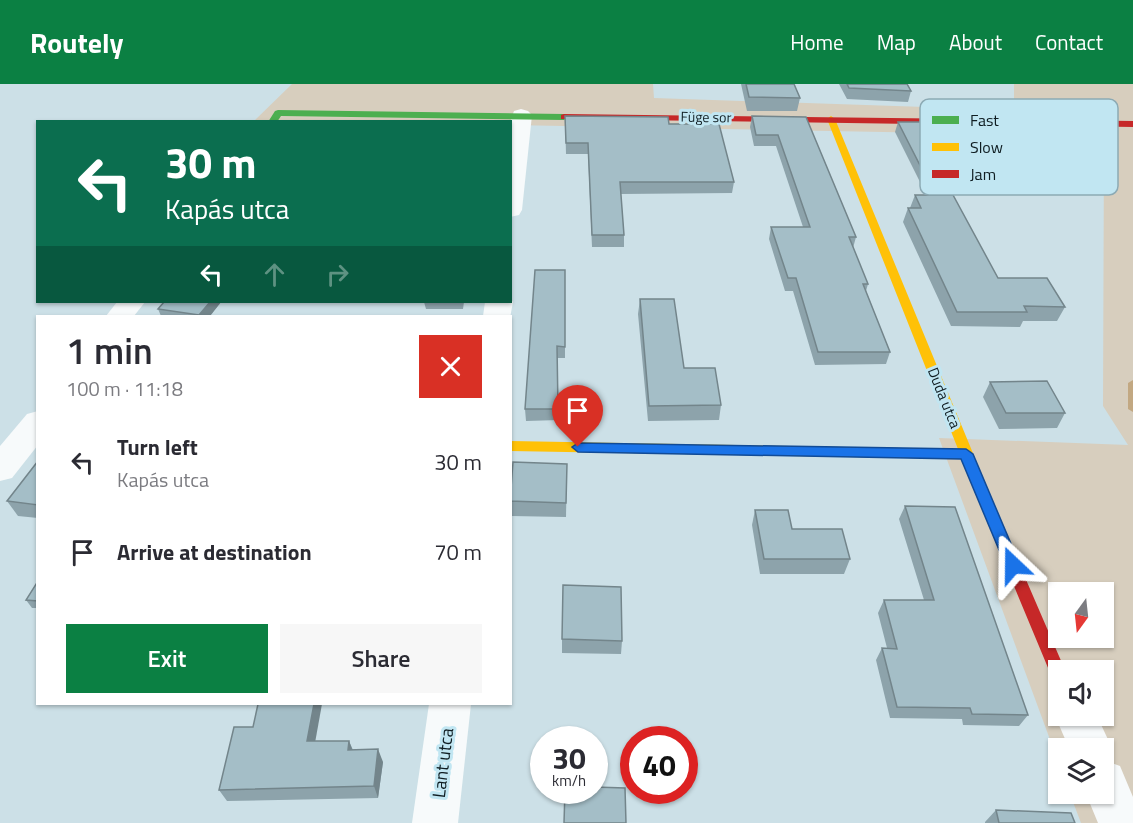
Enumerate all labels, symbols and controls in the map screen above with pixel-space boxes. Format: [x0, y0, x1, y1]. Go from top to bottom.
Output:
text: Routely [30, 21, 124, 64]
text: Home [790, 26, 844, 58]
text: Map [877, 26, 916, 58]
text: About [949, 26, 1002, 58]
text: Contact [1035, 26, 1103, 58]
legend [920, 99, 1118, 195]
street label: Füge sor [681, 106, 732, 127]
text: Fast [970, 108, 999, 132]
text: 30 m [165, 130, 257, 194]
text: Slow [970, 135, 1003, 159]
icon: left [66, 144, 144, 222]
text: Jam [970, 162, 996, 186]
text: Kapás utca [165, 188, 289, 229]
icon: left [195, 258, 228, 291]
icon: ahead [258, 258, 291, 291]
icon: right [321, 258, 354, 291]
text: 1 min [66, 323, 153, 378]
button: close [419, 335, 482, 398]
street label: Duda utca [922, 364, 967, 432]
text: 100 m · 11:18 [66, 373, 183, 404]
pin [552, 385, 603, 447]
icon: arrive [561, 394, 594, 427]
text: Turn left [117, 430, 198, 464]
text: 30 m [434, 445, 482, 479]
icon: left [66, 446, 99, 479]
text: Kapás utca [117, 464, 209, 495]
position arrow [981, 533, 1045, 597]
text: Arrive at destination [117, 535, 312, 569]
text: 70 m [434, 535, 482, 569]
icon: arrive [66, 536, 99, 569]
north arrow [1048, 582, 1114, 648]
map controls [1048, 582, 1114, 804]
button: Exit [66, 624, 268, 693]
button: Share [280, 624, 482, 693]
button: sound [1048, 660, 1114, 726]
street label: Lant utca [425, 726, 460, 799]
speed limit sign: 40 [620, 726, 698, 804]
text: 30 [552, 735, 586, 781]
button: layers [1048, 738, 1114, 804]
text: km/h [552, 769, 586, 792]

